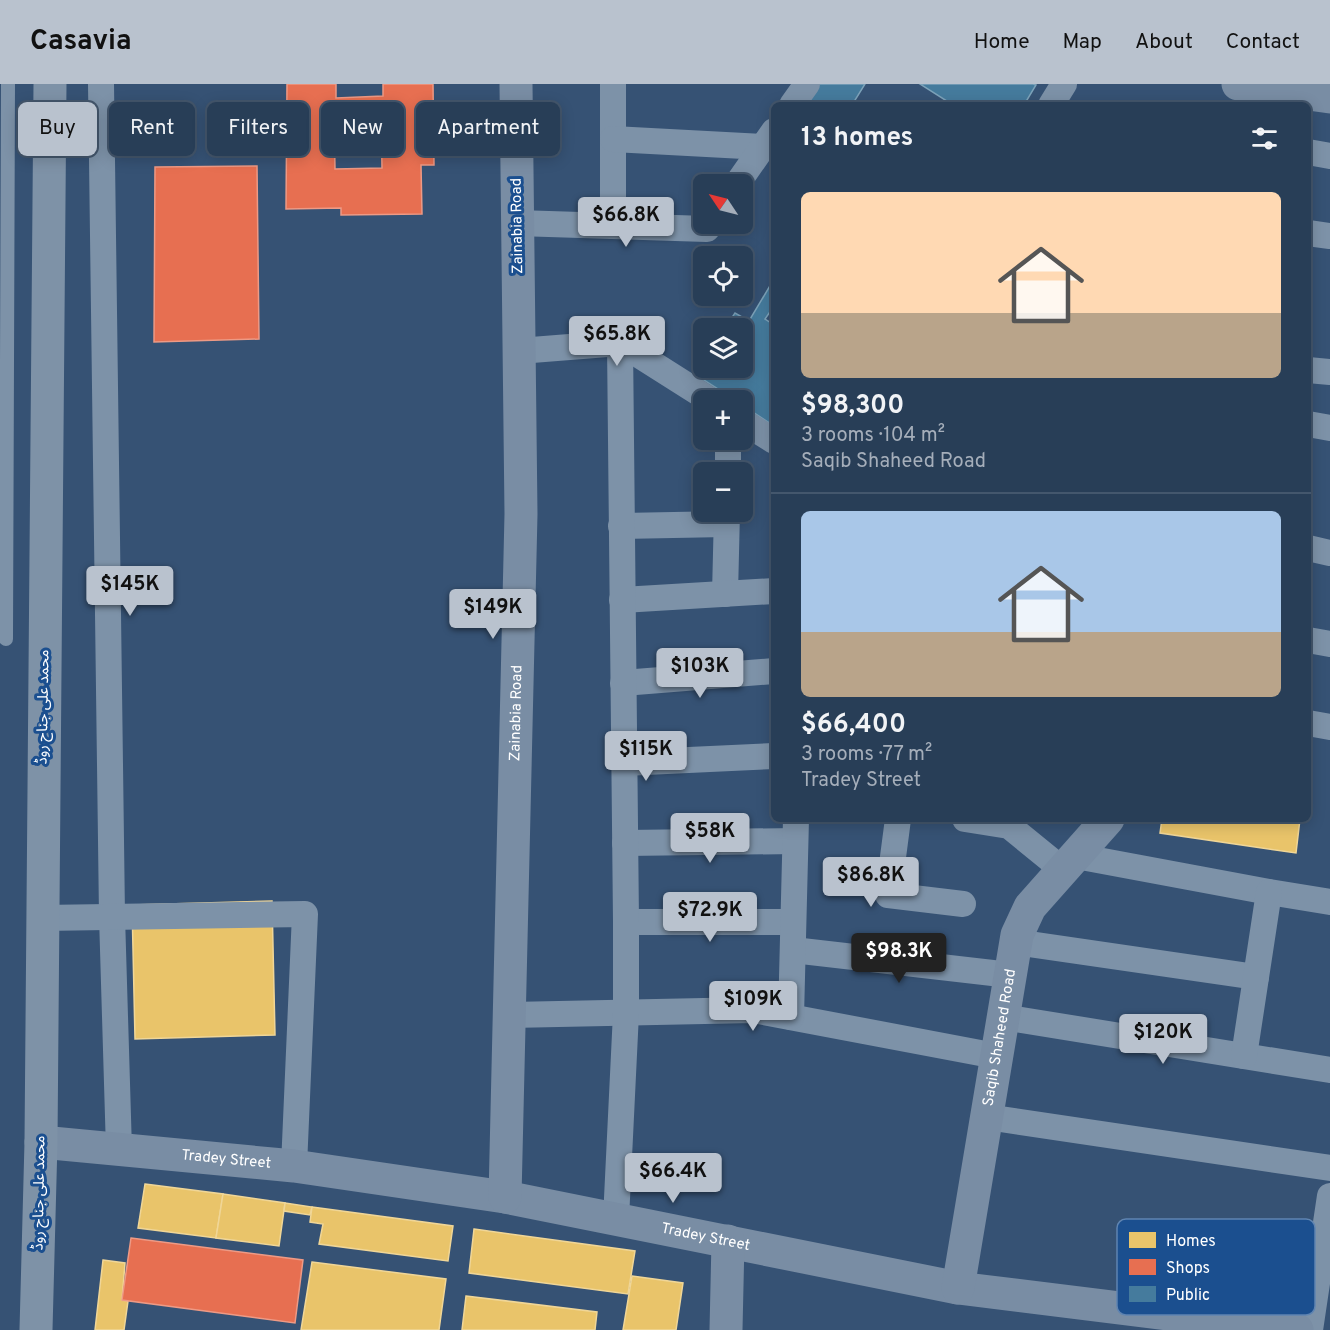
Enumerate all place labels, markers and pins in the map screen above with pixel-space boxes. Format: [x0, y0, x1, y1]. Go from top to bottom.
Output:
pin: $66.8K [577, 197, 675, 248]
pin: $65.8K [568, 316, 666, 367]
pin: $145K [88, 566, 172, 617]
pin: $149K [451, 589, 535, 640]
pin: $103K [658, 648, 742, 699]
pin: $115K [604, 731, 688, 782]
pin: $58K [674, 813, 746, 864]
pin: $86.8K [822, 857, 920, 908]
pin: $72.9K [661, 892, 759, 943]
pin: $98.3K [850, 933, 948, 984]
pin: $109K [711, 981, 795, 1032]
pin: $120K [1121, 1014, 1205, 1065]
pin: $66.4K [624, 1153, 722, 1204]

